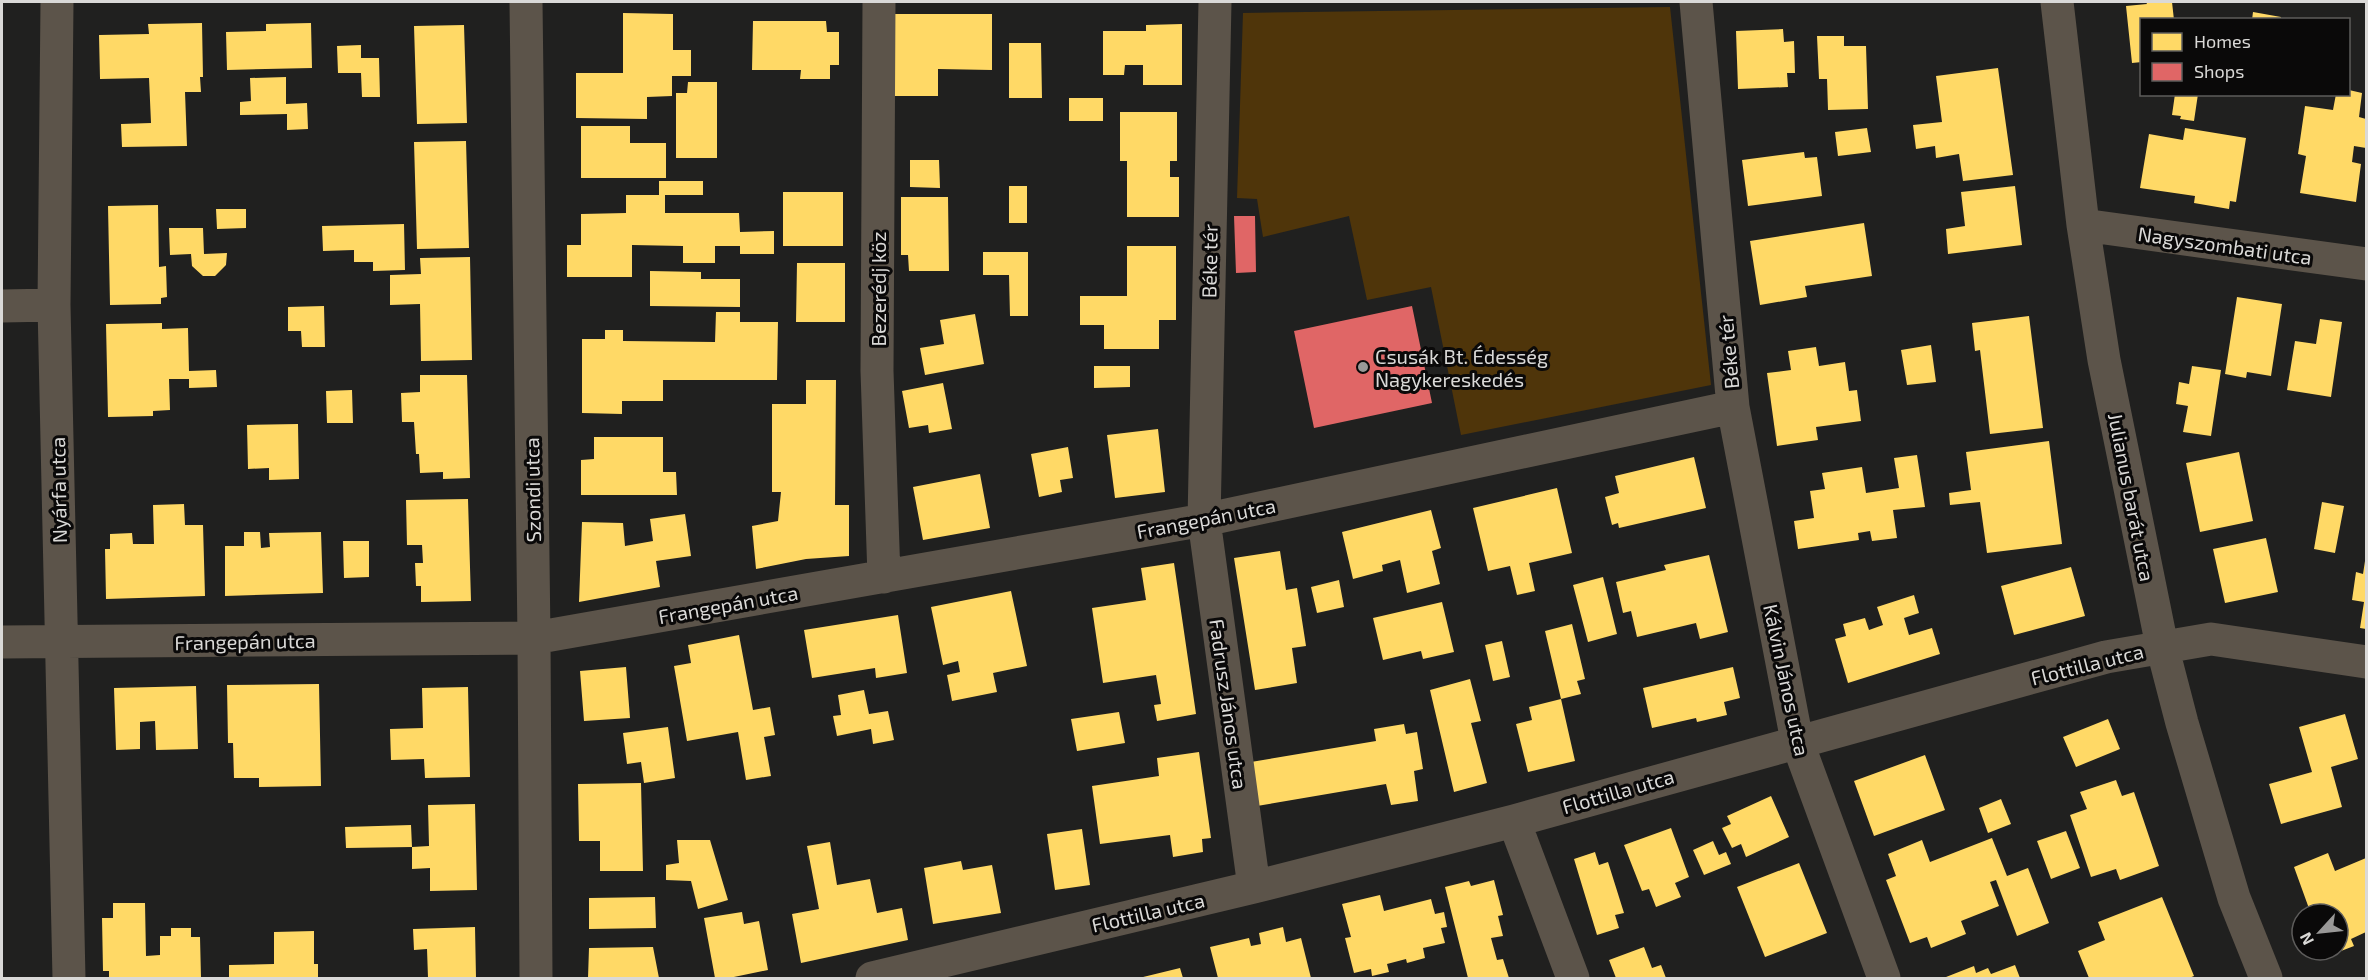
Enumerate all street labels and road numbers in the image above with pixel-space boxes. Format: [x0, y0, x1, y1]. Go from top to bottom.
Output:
street label: Nagyszombati utca [2137, 221, 2313, 269]
street label: Béke tér [1196, 224, 1222, 298]
street label: Bezerédj köz [866, 232, 890, 346]
street label: Béke tér [1713, 314, 1743, 390]
street label: Julianus barát utca [2104, 411, 2160, 583]
street label: Nyárfa utca [45, 437, 71, 543]
street label: Szondi utca [519, 437, 545, 543]
street label: Frangepán utca [1134, 493, 1278, 543]
street label: Frangepán utca [656, 580, 800, 628]
street label: Kálvin János utca [1759, 602, 1815, 758]
street label: Fadrusz János utca [1205, 617, 1253, 791]
street label: Frangepán utca [174, 628, 316, 654]
street label: Flottilla utca [2028, 638, 2146, 690]
street label: Flottilla utca [1559, 764, 1677, 818]
street label: Flottilla utca [1089, 887, 1207, 937]

